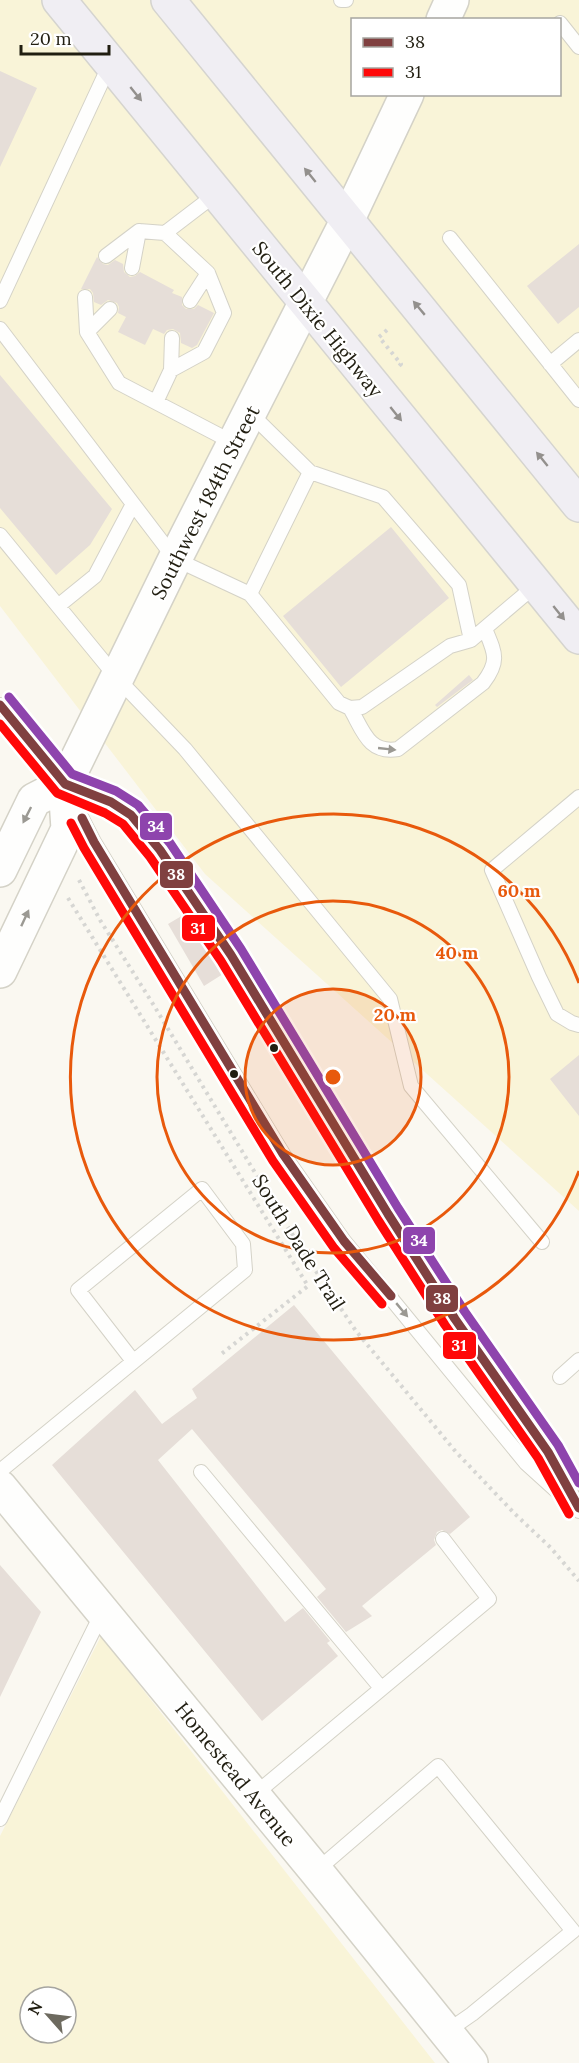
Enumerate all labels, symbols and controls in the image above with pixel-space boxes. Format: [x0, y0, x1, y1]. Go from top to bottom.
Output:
scale bar [21, 18, 110, 56]
legend [351, 18, 561, 96]
text: 20 m [30, 27, 72, 50]
text: 38 [405, 30, 425, 53]
text: 31 [405, 60, 422, 83]
one-way arrow [129, 86, 142, 102]
one-way arrow [304, 167, 317, 183]
street label: South Dixie Highway [247, 236, 389, 403]
one-way arrow [412, 300, 425, 316]
street label: Southwest 184th Street [145, 401, 265, 603]
one-way arrow [389, 406, 402, 421]
one-way arrow [536, 452, 549, 467]
one-way arrow [552, 605, 565, 620]
one-way arrow [378, 744, 397, 754]
one-way arrow [22, 807, 31, 824]
line badge: 34 [139, 812, 173, 841]
text: 34 [147, 816, 165, 836]
line badge: 38 [159, 860, 194, 889]
text: 38 [167, 864, 185, 884]
text: 60 m [497, 879, 541, 902]
one-way arrow [21, 909, 30, 926]
line badge: 31 [181, 914, 216, 942]
text: 31 [190, 918, 206, 938]
text: 40 m [436, 941, 479, 964]
text: 20 m [374, 1003, 417, 1026]
unlabelled marker [268, 1042, 280, 1054]
centre of rings [323, 1067, 343, 1087]
unlabelled marker [228, 1068, 240, 1080]
street label: South Dade Trail [247, 1169, 351, 1315]
line badge: 34 [402, 1226, 436, 1255]
text: 34 [410, 1230, 428, 1250]
line badge: 38 [425, 1284, 459, 1313]
text: 38 [433, 1288, 451, 1308]
one-way arrow [395, 1302, 408, 1317]
line badge: 31 [442, 1331, 477, 1360]
text: 31 [451, 1335, 467, 1355]
street label: Homestead Avenue [170, 1697, 302, 1851]
north arrow [18, 1985, 78, 2045]
text: N [23, 1998, 46, 2018]

